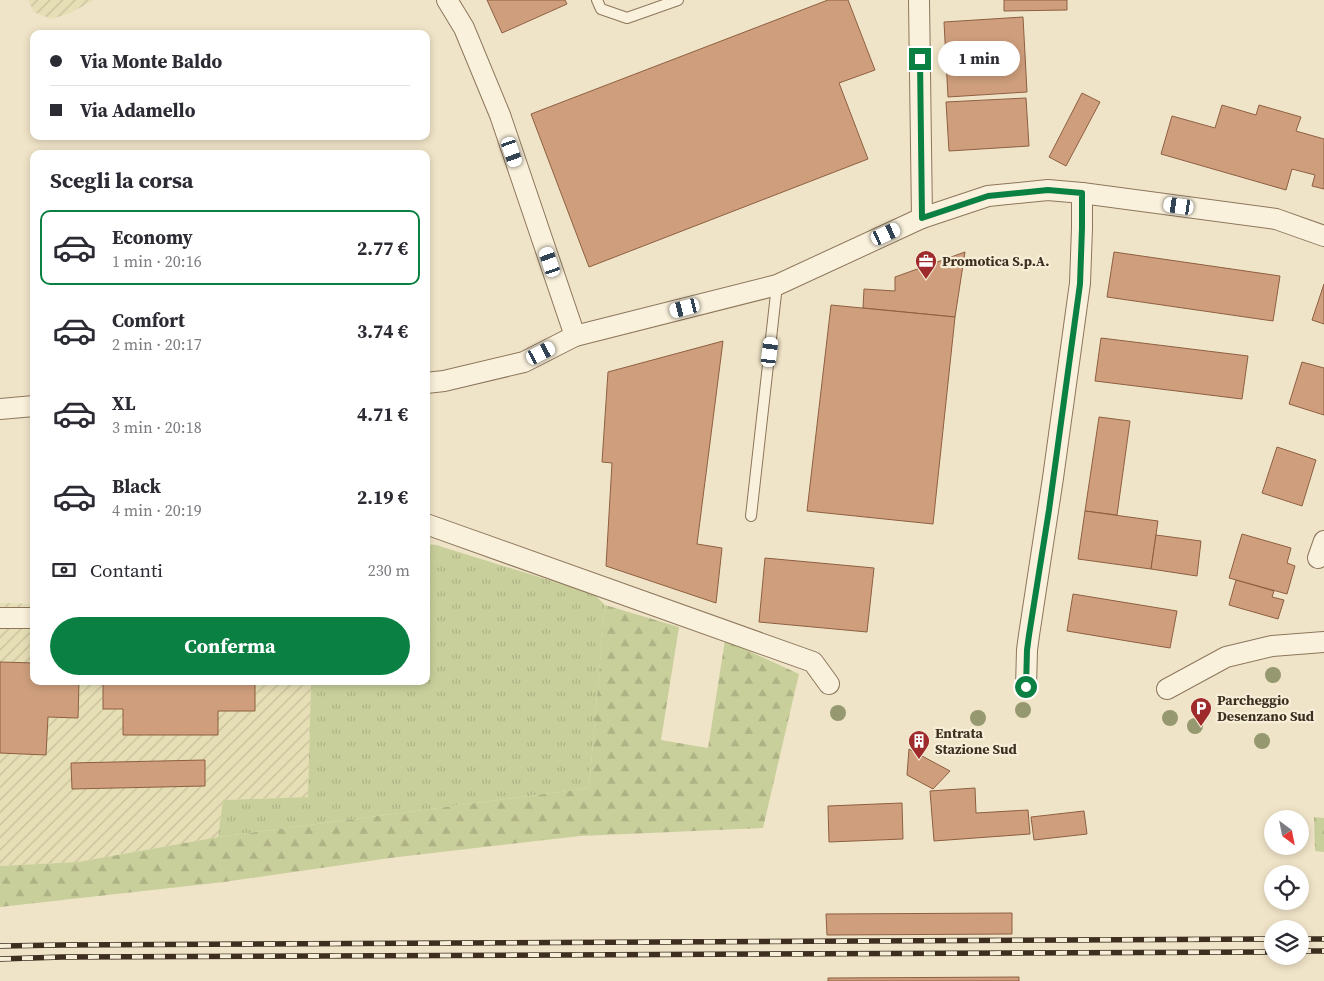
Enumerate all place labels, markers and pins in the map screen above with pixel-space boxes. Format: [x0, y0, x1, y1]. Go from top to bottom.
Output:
office icon: Promotica S.p.A. [914, 249, 938, 280]
place label: Promotica S.p.A. [942, 251, 1050, 271]
place label: Parcheggio Desenzano Sud [1217, 690, 1315, 726]
parking icon: Parcheggio Desenzano Sud [1189, 696, 1213, 727]
place label: Entrata Stazione Sud [935, 723, 1018, 759]
building icon: Entrata Stazione Sud [907, 729, 931, 760]

